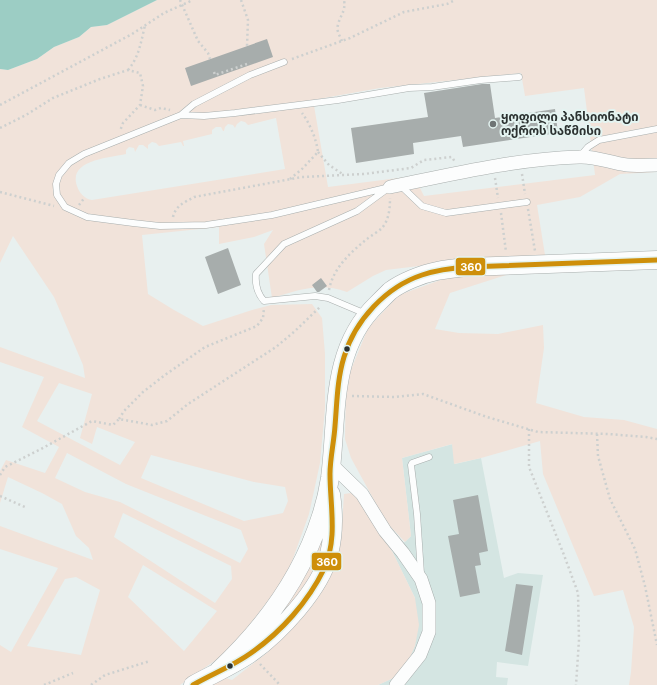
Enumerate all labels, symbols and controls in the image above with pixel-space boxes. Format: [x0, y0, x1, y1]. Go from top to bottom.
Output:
place label: ყოფილი პანსიონატი ოქროს საწმისი [501, 109, 639, 138]
marker: ყოფილი პანსიონატი ოქროს საწმისი [488, 119, 498, 129]
line badge: 360 [455, 257, 486, 276]
text: 360 [460, 260, 482, 274]
unlabelled marker [342, 344, 352, 354]
line badge: 360 [311, 552, 342, 571]
text: 360 [316, 555, 338, 569]
unlabelled marker [225, 661, 235, 671]

